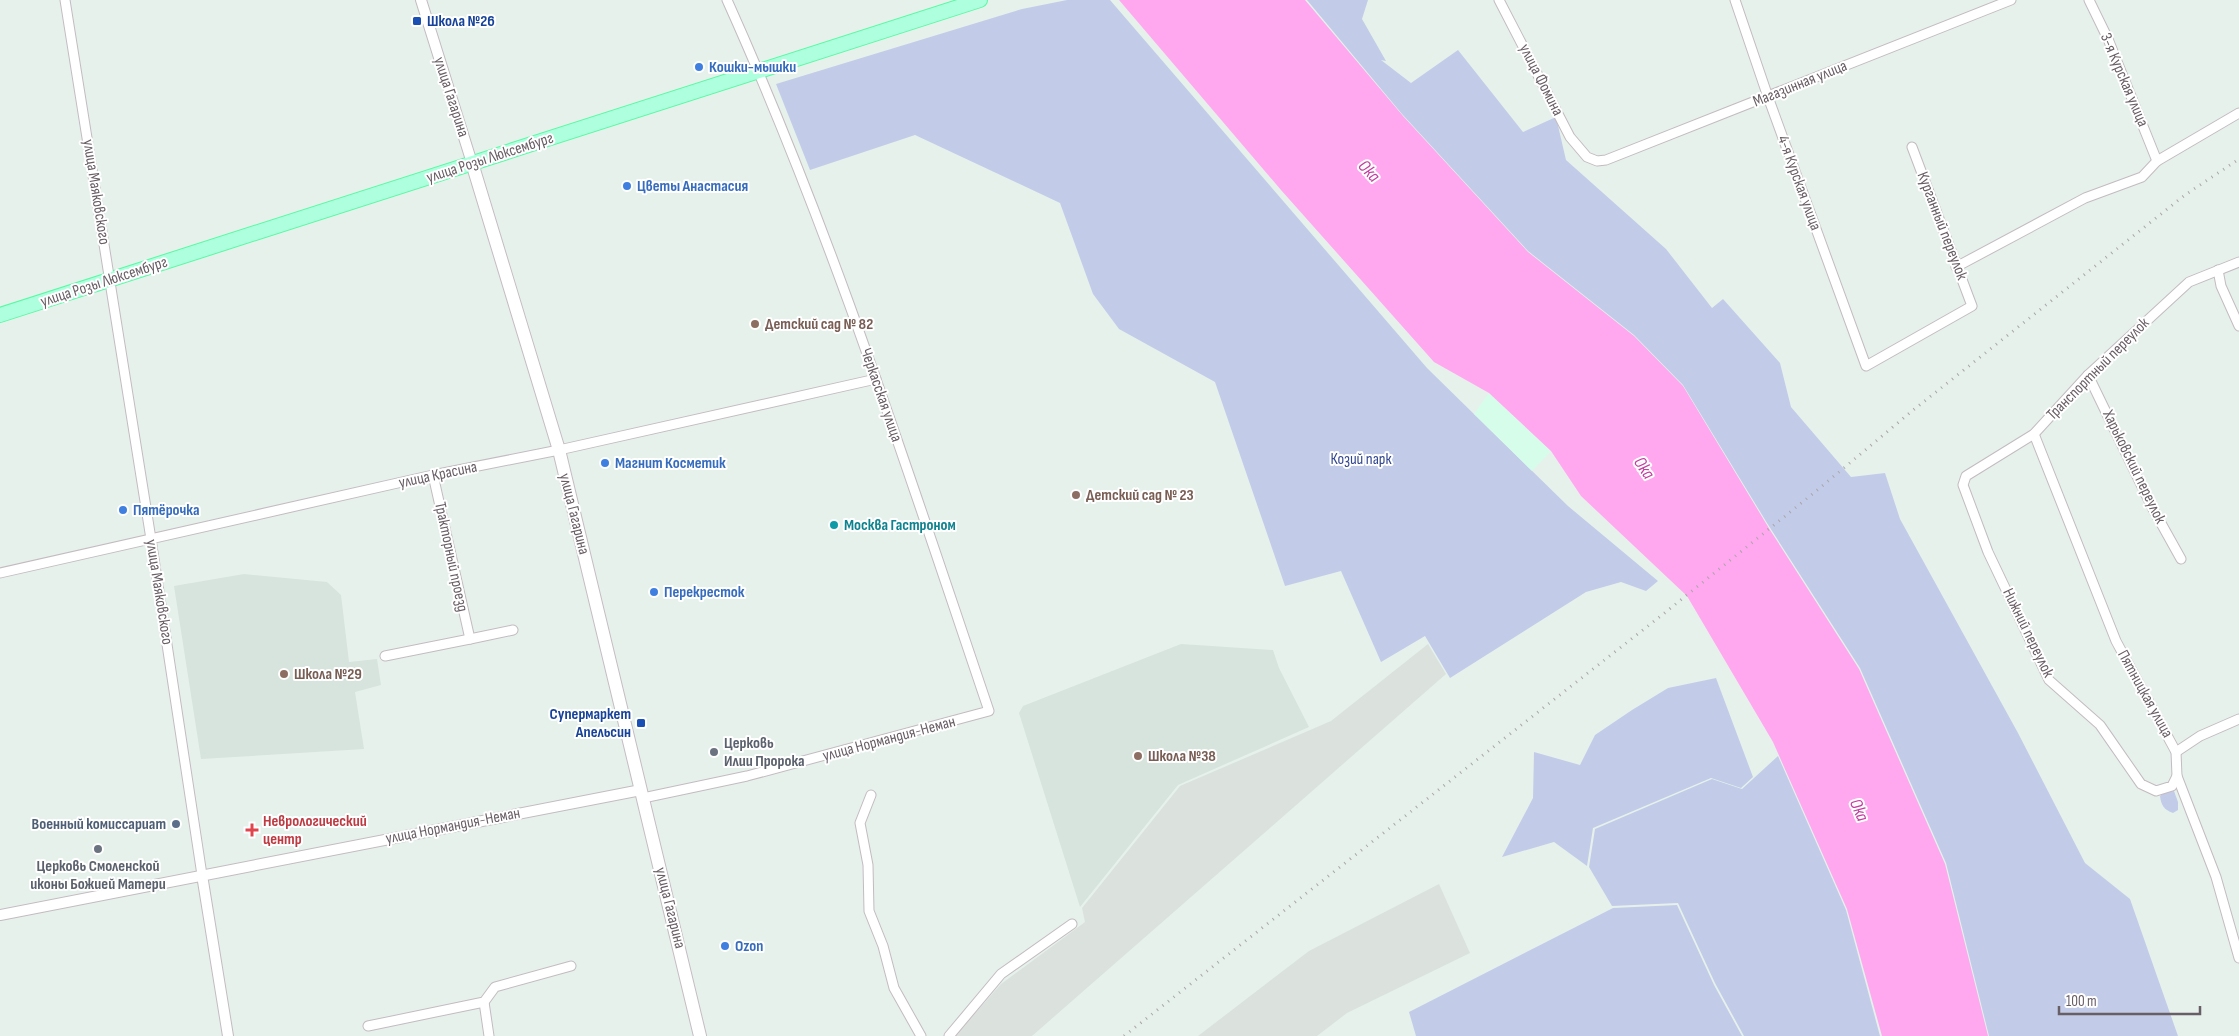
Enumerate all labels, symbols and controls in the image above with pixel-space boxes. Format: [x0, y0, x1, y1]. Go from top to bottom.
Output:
place label: Школа №26 [427, 12, 495, 31]
marker: Школа №26 [411, 15, 423, 27]
street label: 3-я Курская улица [2096, 30, 2152, 130]
street label: улица Фомина [1515, 41, 1567, 119]
street label: улица Гагарина [429, 55, 473, 139]
street label: Магазинная улица [1750, 57, 1850, 111]
place label: Кошки-мышки [709, 58, 796, 77]
marker: Кошки-мышки [693, 61, 705, 73]
street label: улица Розы Люксембург [424, 129, 556, 187]
street label: 4-я Курская улица [1773, 133, 1825, 233]
street label: улица Маяковского [78, 138, 114, 246]
water label: Ока [1354, 156, 1385, 187]
street label: Курганный переулок [1913, 169, 1972, 284]
place label: Цветы Анастасия [637, 177, 748, 196]
marker: Цветы Анастасия [621, 180, 633, 192]
street label: улица Розы Люксембург [38, 253, 170, 311]
street label: Транспортный переулок [2043, 313, 2154, 424]
place label: Детский сад № 82 [765, 315, 873, 334]
marker: Детский сад № 82 [749, 318, 761, 330]
street label: Черкасская улица [856, 346, 906, 444]
street label: Харьковский переулок [2098, 406, 2170, 528]
park label: Козий парк [1330, 450, 1392, 469]
water label: Ока [1629, 453, 1659, 484]
place label: Магнит Косметик [615, 454, 726, 473]
street label: улица Красина [397, 457, 479, 493]
marker: Магнит Косметик [599, 457, 611, 469]
street label: улица Гагарина [555, 471, 593, 557]
place label: Детский сад № 23 [1086, 486, 1194, 505]
marker: Детский сад № 23 [1070, 489, 1082, 501]
street label: Тракторный проезд [430, 500, 472, 614]
place label: Пятёрочка [133, 501, 200, 520]
marker: Пятёрочка [117, 504, 129, 516]
place label: Москва Гастроном [844, 516, 956, 535]
marker: Москва Гастроном [828, 519, 840, 531]
street label: улица Маяковского [141, 538, 177, 646]
place label: Перекресток [664, 583, 745, 602]
street label: Нижний переулок [1998, 585, 2058, 682]
marker: Перекресток [648, 586, 660, 598]
street label: Пятницкая улица [2113, 647, 2177, 741]
place label: Школа №29 [294, 665, 362, 684]
marker: Школа №29 [278, 668, 290, 680]
place label: Супермаркет Апельсин [550, 705, 631, 742]
street label: улица Нормандия-Неман [821, 712, 957, 766]
marker: Супермаркет Апельсин [635, 717, 647, 729]
place label: Церковь Илии Пророка [724, 734, 805, 771]
marker: Церковь Илии Пророка [708, 746, 720, 758]
place label: Школа №38 [1148, 747, 1216, 766]
marker: Школа №38 [1132, 750, 1144, 762]
water label: Ока [1845, 795, 1873, 825]
street label: улица Нормандия-Неман [384, 804, 522, 848]
place label: Неврологический центр [263, 812, 367, 849]
place label: Военный комиссариат [32, 815, 166, 834]
marker: Военный комиссариат [170, 818, 182, 830]
marker: Неврологический центр [245, 823, 259, 837]
marker: Церковь Смоленской иконы Божией Матери [92, 843, 104, 855]
place label: Церковь Смоленской иконы Божией Матери [30, 857, 166, 894]
street label: улица Гагарина [651, 865, 689, 951]
place label: Ozon [735, 937, 763, 956]
marker: Ozon [719, 940, 731, 952]
scale bar [2059, 984, 2200, 1016]
text: 100 m [2066, 992, 2097, 1011]

